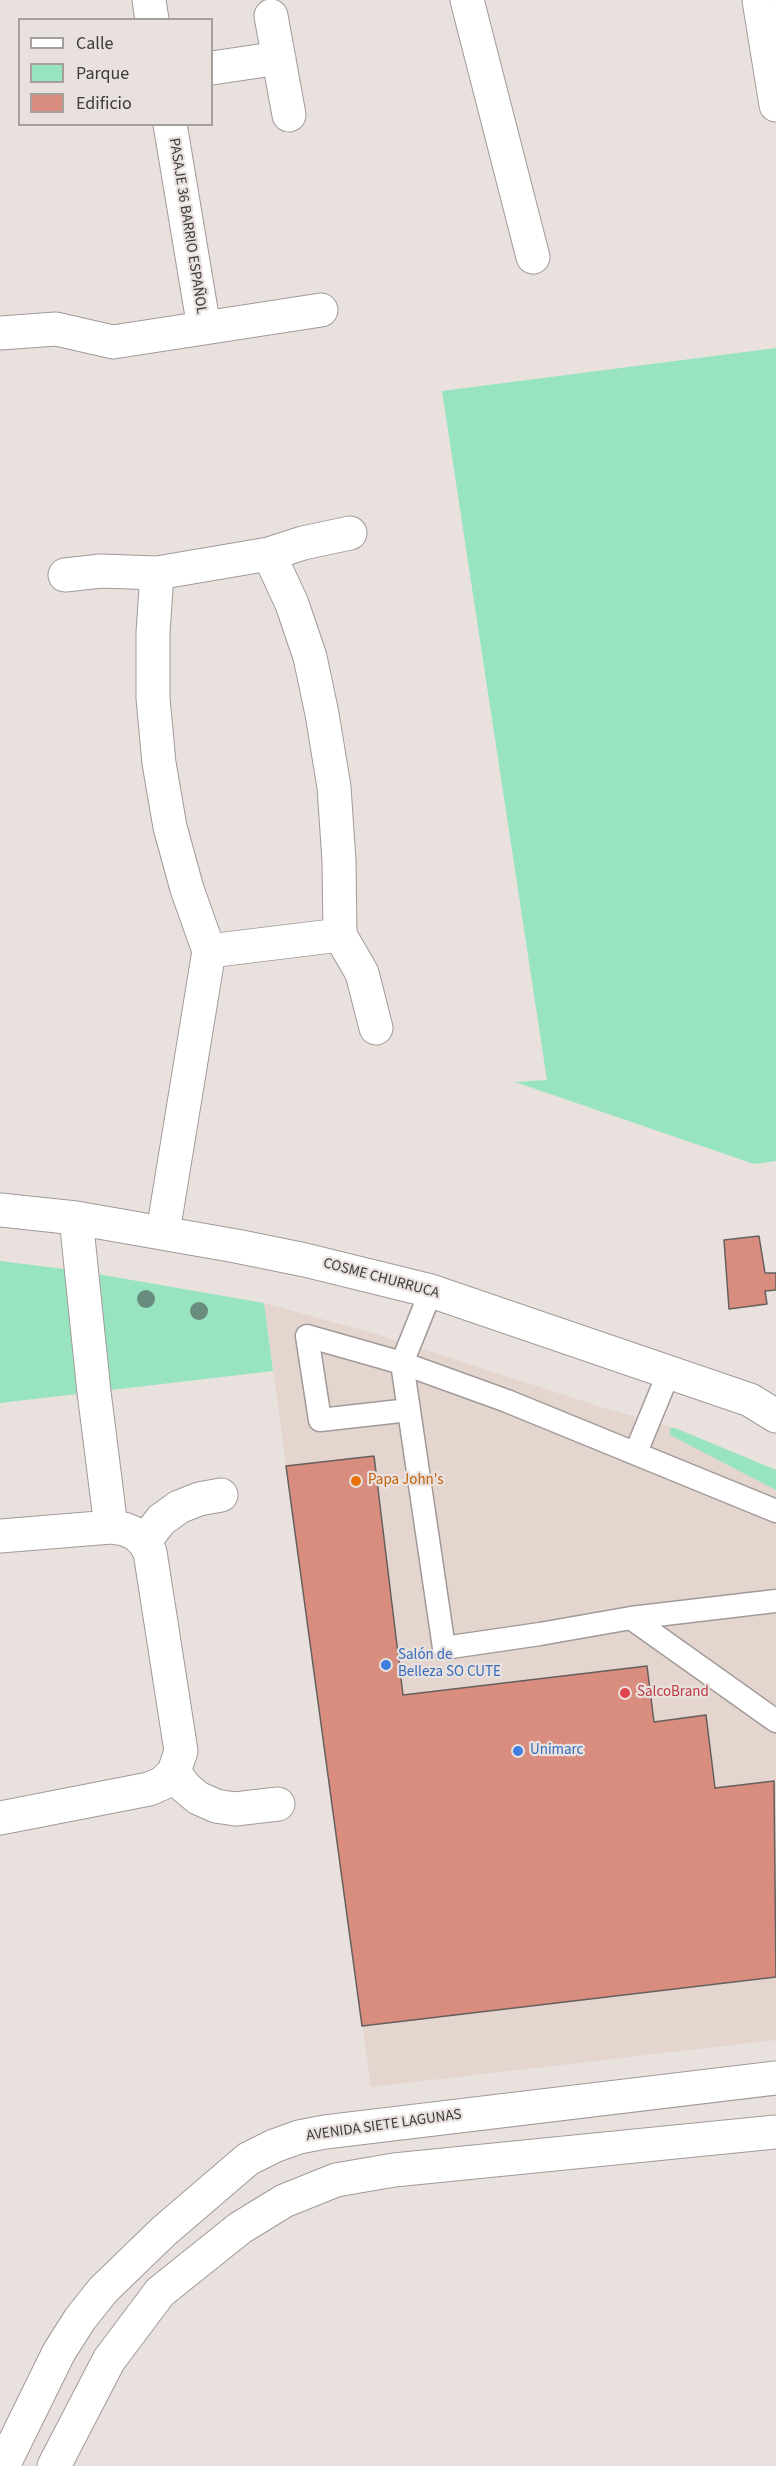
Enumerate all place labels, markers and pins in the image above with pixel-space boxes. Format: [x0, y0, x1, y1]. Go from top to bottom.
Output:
place label: Papa John's [368, 1472, 443, 1490]
marker: Papa John's [349, 1474, 363, 1488]
place label: Salón de Belleza SO CUTE [398, 1647, 501, 1682]
marker: Salón de Belleza SO CUTE [379, 1658, 393, 1672]
place label: SalcoBrand [637, 1684, 709, 1702]
marker: SalcoBrand [618, 1686, 632, 1700]
place label: Unimarc [530, 1742, 583, 1760]
marker: Unimarc [511, 1744, 525, 1758]

